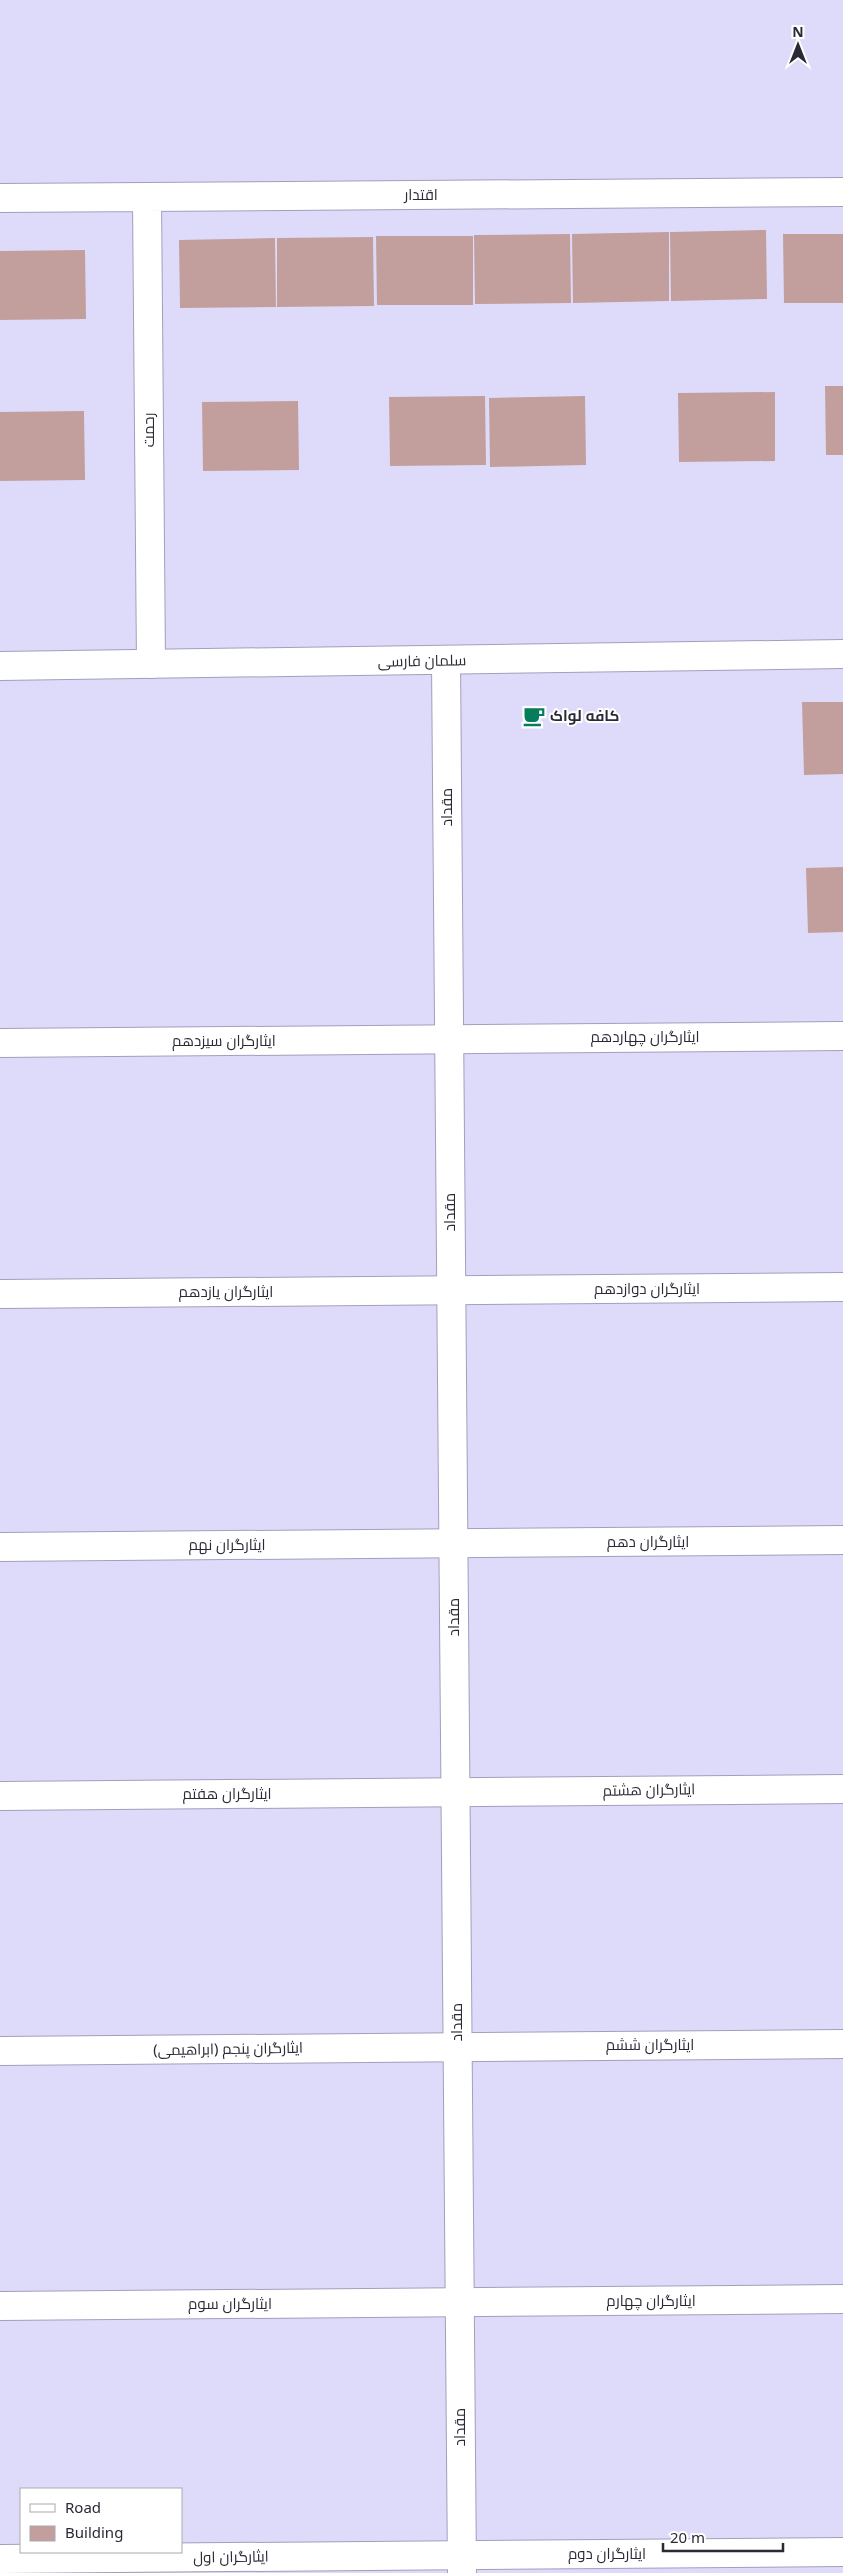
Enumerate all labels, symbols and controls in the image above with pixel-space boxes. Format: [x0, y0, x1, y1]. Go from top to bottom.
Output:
north arrow [773, 20, 823, 70]
text: N [792, 22, 804, 41]
street label: اقتدار [403, 184, 438, 204]
street label: رحمت [138, 413, 158, 447]
street label: سلمان فارسی [378, 649, 466, 672]
cafe icon: کافه لواک [521, 703, 547, 729]
place label: کافه لواک [550, 705, 619, 725]
street label: مقداد [436, 788, 456, 826]
street label: ایثارگران چهاردهم [590, 1026, 700, 1047]
street label: ایثارگران سیزدهم [172, 1030, 276, 1051]
street label: مقداد [439, 1193, 459, 1231]
street label: ایثارگران دوازدهم [594, 1278, 700, 1299]
street label: ایثارگران یازدهم [179, 1281, 273, 1302]
street label: ایثارگران دهم [607, 1531, 689, 1552]
street label: ایثارگران نهم [188, 1534, 266, 1555]
street label: مقداد [443, 1598, 463, 1636]
street label: ایثارگران هشتم [603, 1778, 695, 1801]
street label: ایثارگران هفتم [182, 1783, 272, 1804]
street label: مقداد [446, 2003, 466, 2041]
street label: ایثارگران ششم [606, 2034, 694, 2055]
street label: ایثارگران پنجم (ابراهیمی) [153, 2037, 303, 2060]
street label: ایثارگران چهارم [606, 2290, 696, 2311]
street label: ایثارگران سوم [188, 2293, 272, 2314]
street label: مقداد [449, 2408, 469, 2446]
legend [20, 2488, 182, 2553]
text: Road [65, 2497, 101, 2517]
scale bar [663, 2520, 783, 2552]
text: Building [65, 2522, 123, 2542]
text: 20 m [670, 2527, 705, 2547]
street label: ایثارگران دوم [568, 2543, 646, 2564]
street label: ایثارگران اول [193, 2545, 269, 2568]

